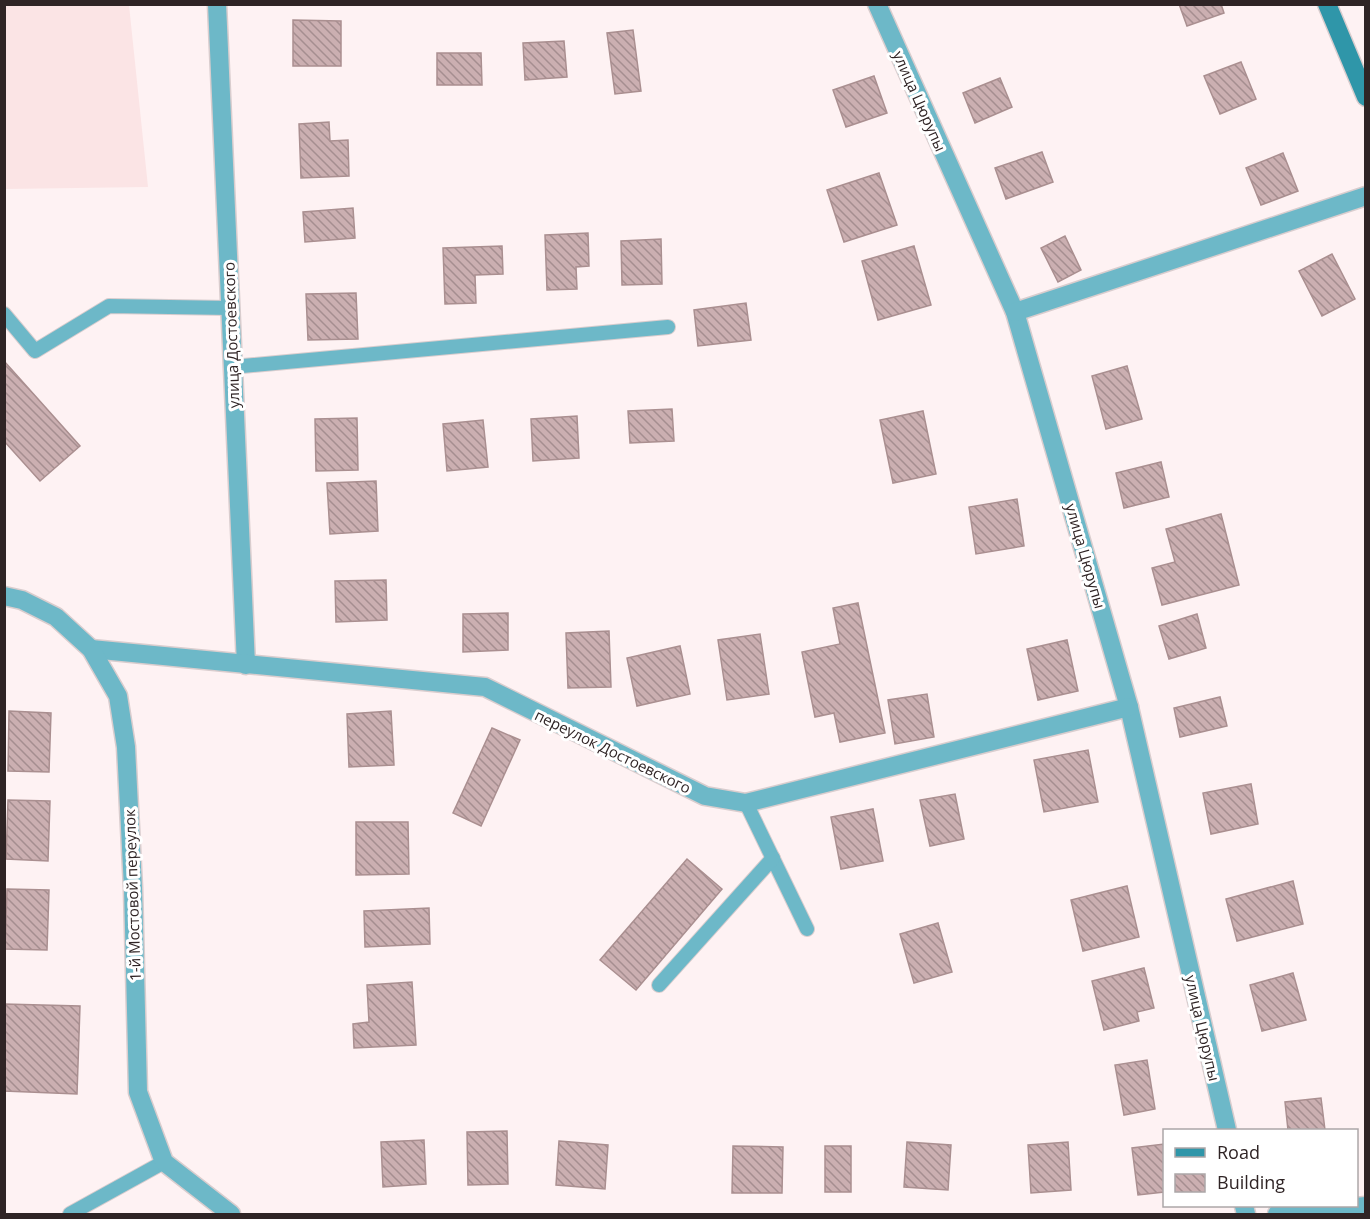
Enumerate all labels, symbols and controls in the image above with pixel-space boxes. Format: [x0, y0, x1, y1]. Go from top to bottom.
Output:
street label: улица Цюрупы [889, 47, 951, 155]
street label: улица Достоевского [218, 262, 244, 408]
street label: улица Цюрупы [1061, 501, 1111, 611]
street label: переулок Достоевского [532, 705, 694, 797]
street label: 1-й Мостовой переулок [119, 809, 145, 981]
street label: улица Цюрупы [1181, 973, 1225, 1083]
legend [1163, 1129, 1358, 1207]
text: Road [1217, 1140, 1260, 1164]
text: Building [1217, 1170, 1285, 1194]

